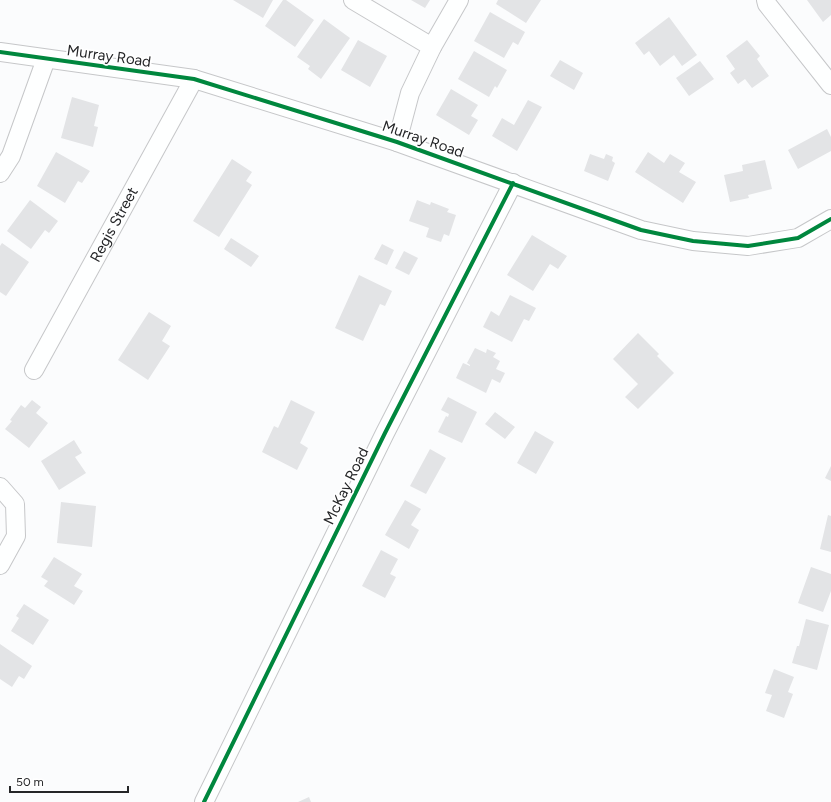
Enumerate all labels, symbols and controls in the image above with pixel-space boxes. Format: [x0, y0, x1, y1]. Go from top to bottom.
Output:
street label: Murray Road [66, 41, 152, 71]
street label: Murray Road [380, 117, 466, 161]
street label: Regis Street [86, 184, 142, 265]
street label: McKay Road [320, 445, 372, 527]
scale bar [10, 768, 128, 794]
text: 50 m [16, 775, 44, 789]

